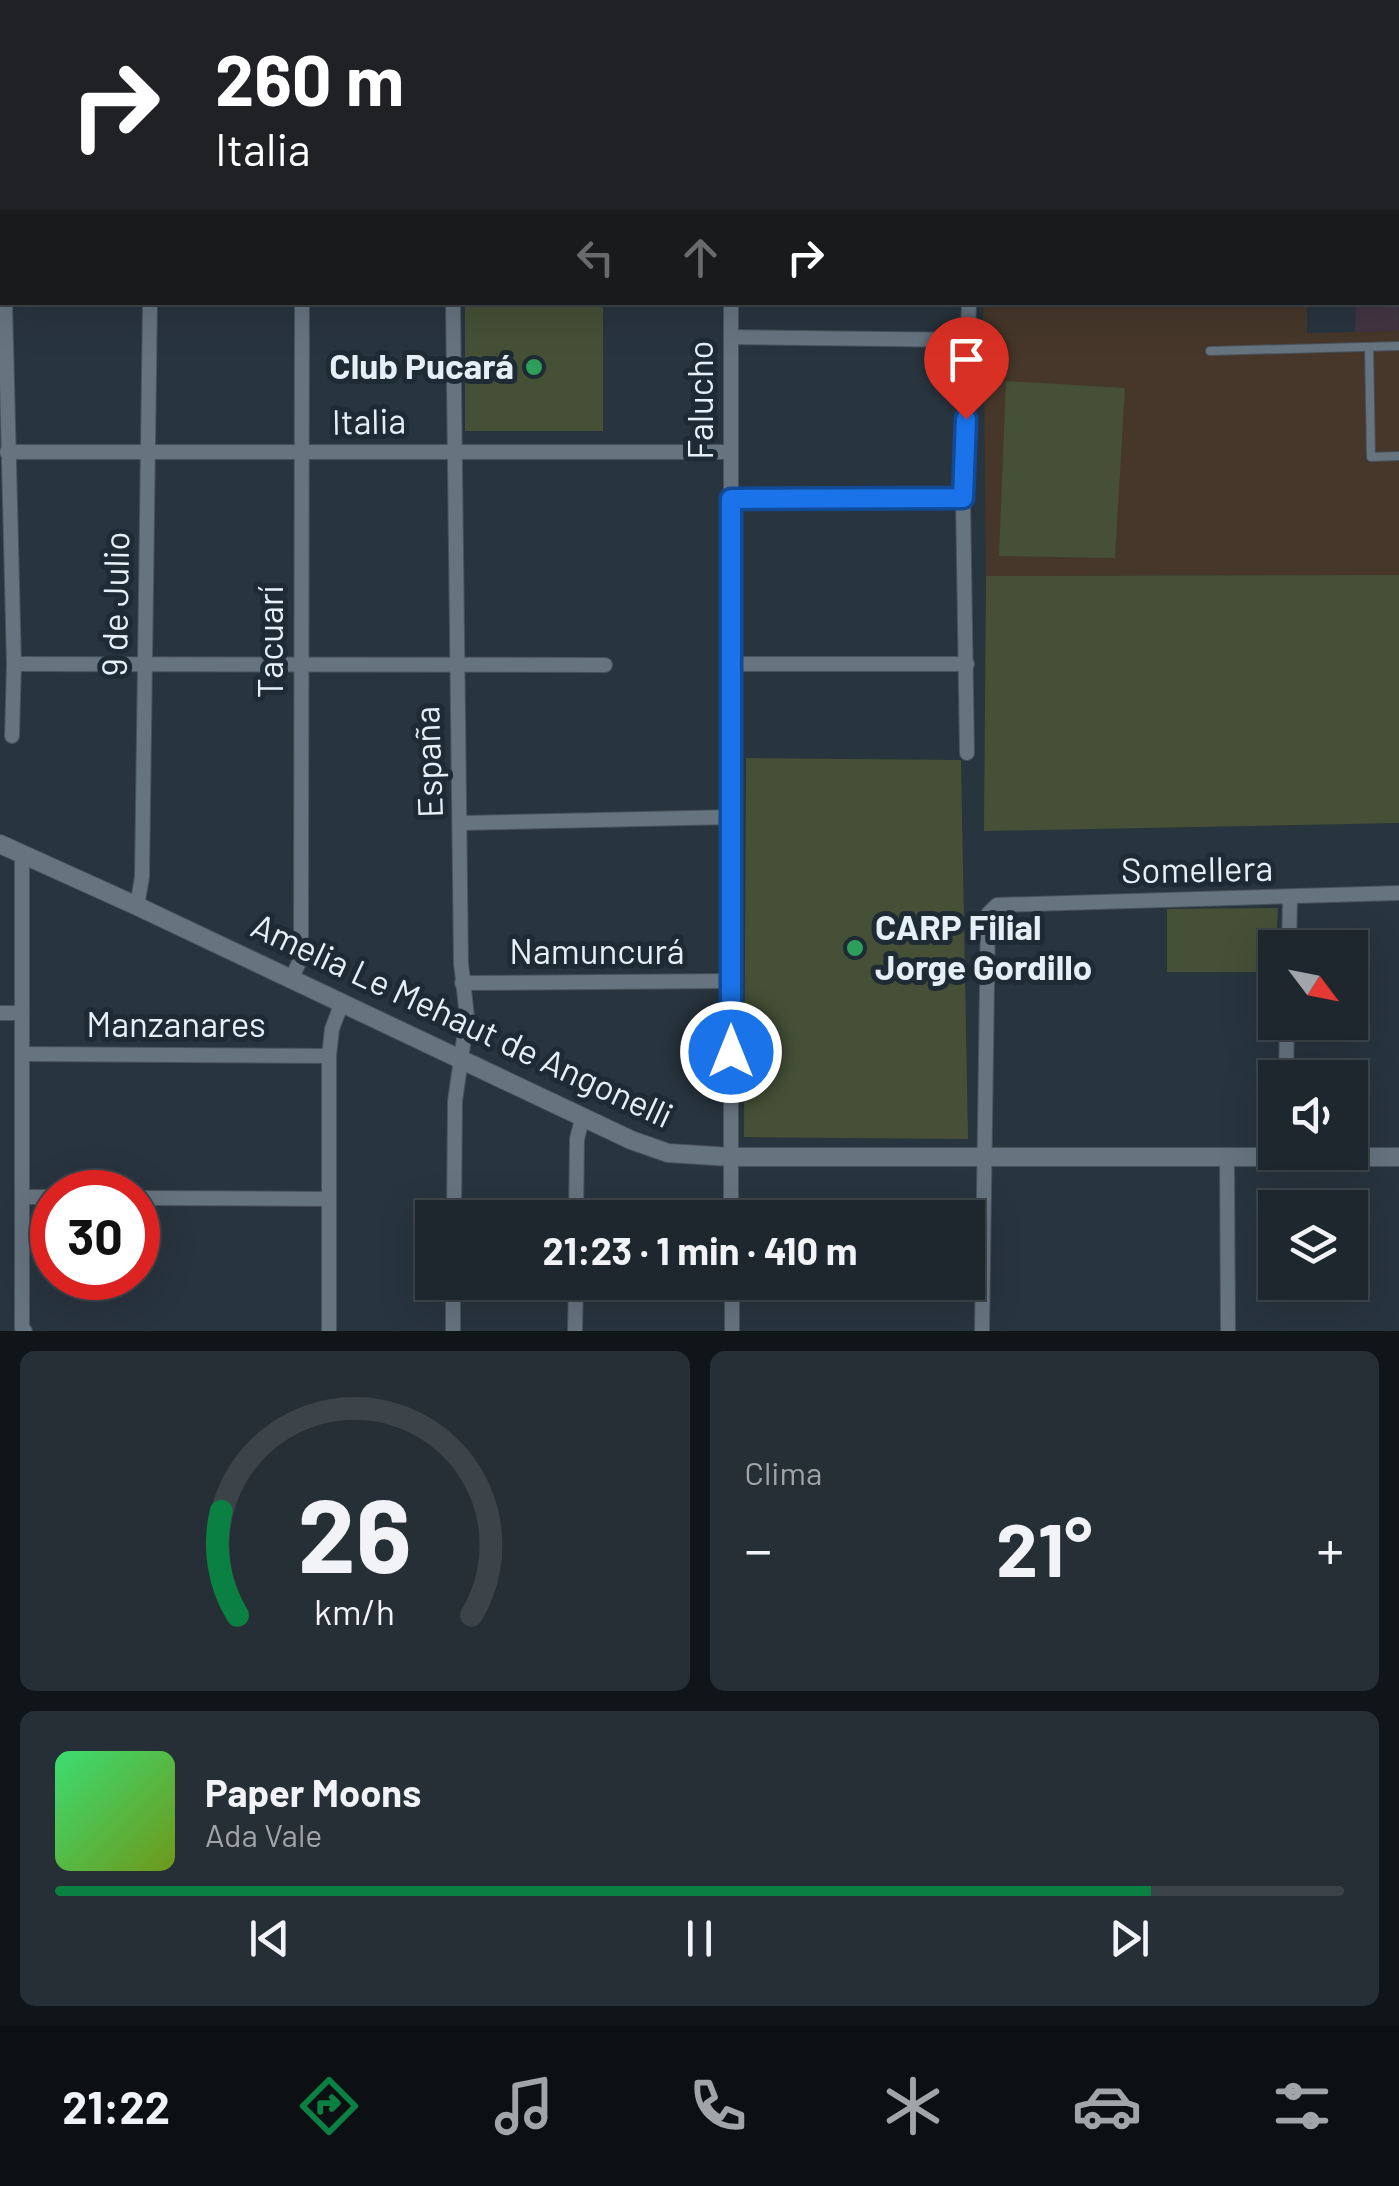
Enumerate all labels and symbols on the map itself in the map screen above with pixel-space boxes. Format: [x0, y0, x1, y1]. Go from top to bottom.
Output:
pin [924, 317, 1009, 420]
street label: Falucho [678, 340, 720, 460]
place label: Club Pucará [329, 344, 514, 386]
marker: Club Pucará [523, 356, 545, 378]
street label: Italia [331, 398, 407, 442]
street label: 9 de Julio [92, 531, 136, 677]
street label: Tacuarí [248, 586, 290, 698]
street label: España [404, 705, 450, 819]
street label: Somellera [1121, 846, 1273, 890]
street label: Amelia Le Mehaut de Angonelli [246, 903, 680, 1135]
place label: CARP Filial Jorge Gordillo [875, 905, 1092, 987]
street label: Namuncurá [509, 929, 685, 971]
north arrow [1258, 930, 1368, 1040]
marker: CARP Filial Jorge Gordillo [844, 937, 866, 959]
position arrow [679, 1000, 783, 1104]
street label: Manzanares [86, 1002, 266, 1044]
speed limit sign: 30 [30, 1170, 160, 1300]

